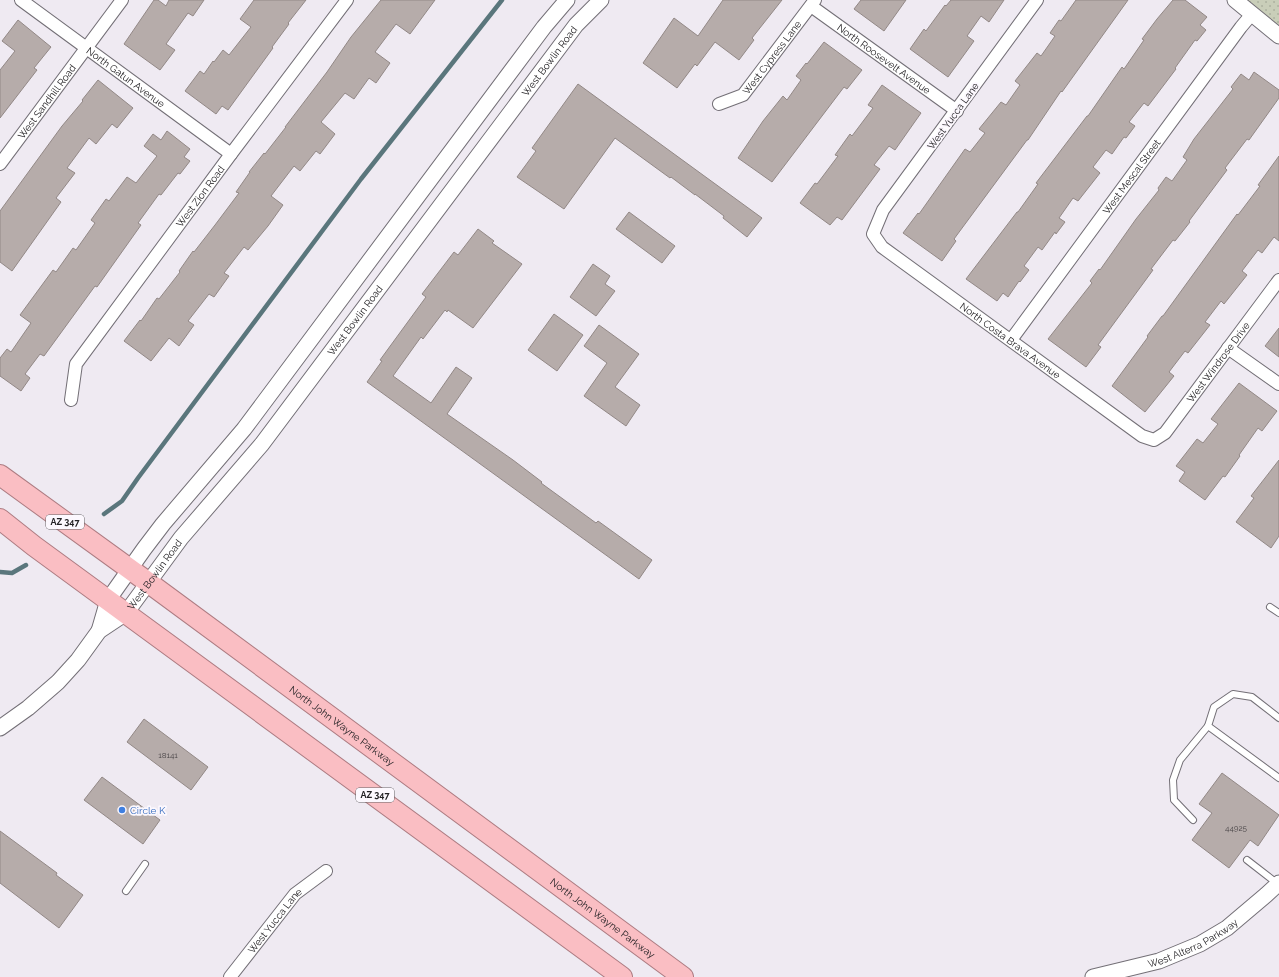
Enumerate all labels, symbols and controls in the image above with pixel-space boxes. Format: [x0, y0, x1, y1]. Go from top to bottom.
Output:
street label: West Cypress Lane [740, 18, 803, 96]
street label: North Roosevelt Avenue [835, 21, 933, 96]
street label: West Bowlin Road [519, 24, 579, 98]
street label: North Gatun Avenue [85, 45, 167, 109]
street label: West Sandhill Road [15, 62, 78, 141]
street label: West Yucca Lane [925, 80, 981, 152]
street label: West Mescal Street [1100, 137, 1163, 216]
street label: West Zion Road [174, 163, 226, 229]
street label: West Bowlin Road [325, 283, 385, 357]
street label: North Costa Brava Avenue [958, 300, 1063, 381]
street label: West Windrose Drive [1184, 320, 1252, 404]
road number: AZ 347 [46, 515, 84, 529]
street label: West Bowlin Road [125, 537, 184, 612]
street label: North John Wayne Parkway [288, 683, 397, 768]
house number: 18141 [158, 750, 178, 760]
road number: AZ 347 [356, 788, 394, 802]
marker: Circle K [117, 805, 127, 815]
place label: Circle K [130, 805, 166, 816]
house number: 44925 [1225, 823, 1248, 833]
street label: North John Wayne Parkway [548, 876, 658, 960]
street label: West Yucca Lane [245, 886, 304, 955]
street label: West Alterra Parkway [1147, 916, 1240, 969]

